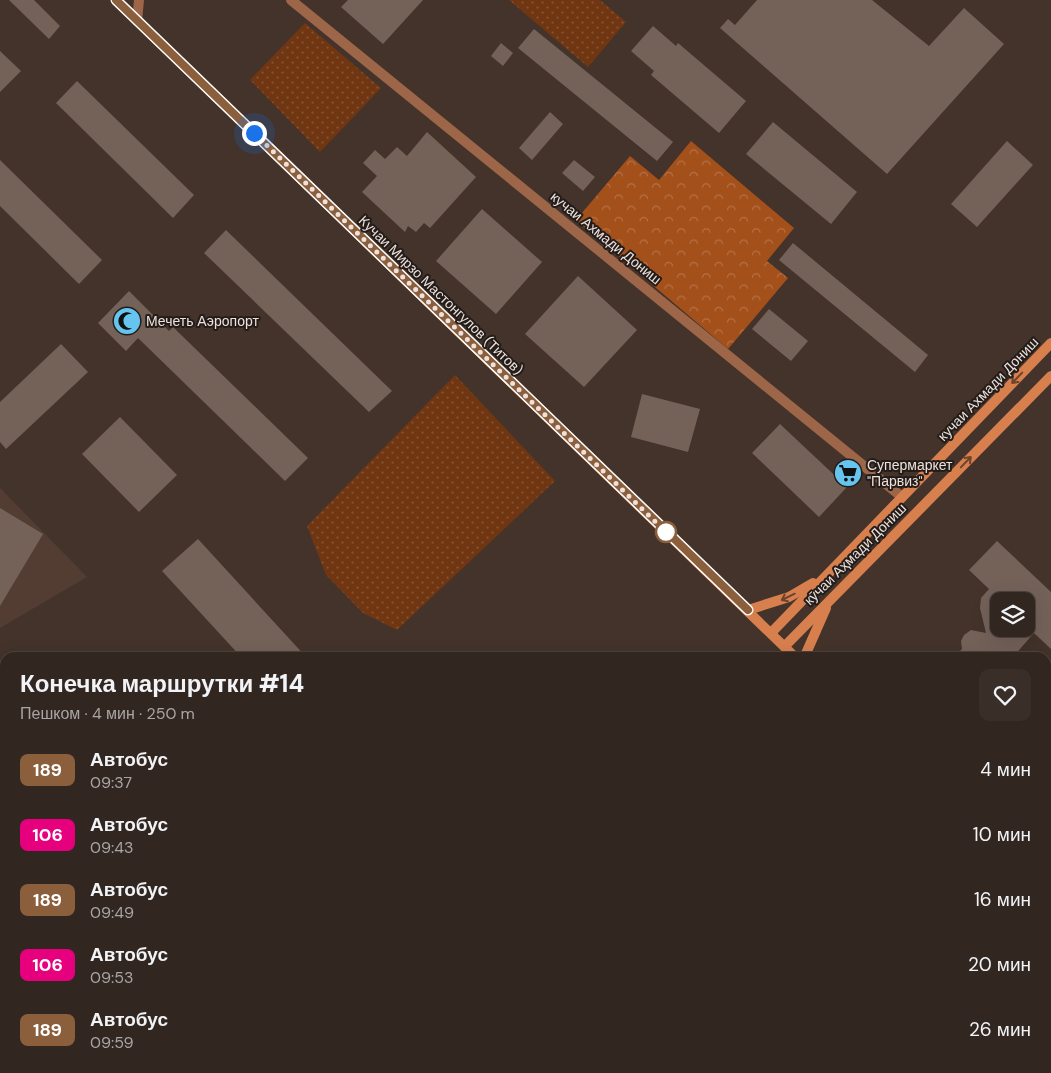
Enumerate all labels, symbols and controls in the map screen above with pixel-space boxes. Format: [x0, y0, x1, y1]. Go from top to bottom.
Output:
your location [242, 121, 267, 146]
street label: кучаи Ахмади Дониш [547, 188, 665, 288]
street label: Кучаи Мирзо Мастонгулов (Титов) [355, 211, 527, 379]
mosque icon: Мечеть Аэропорт [112, 306, 142, 336]
place label: Мечеть Аэропорт [146, 312, 259, 330]
street label: кучаи Ахмади Дониш [934, 333, 1042, 445]
one-way arrow [1011, 372, 1023, 384]
place label: Супермаркет "Парвиз" [867, 456, 953, 490]
one-way arrow [960, 456, 973, 468]
supermarket icon: Супермаркет "Парвиз" [833, 458, 863, 488]
street label: кӯчаи Аҳмади Дониш [800, 499, 910, 609]
unlabelled marker [655, 521, 677, 543]
one-way arrow [780, 592, 795, 602]
map controls [990, 592, 1035, 637]
button: layers [990, 592, 1035, 637]
text: Конечка маршрутки #14 [20, 668, 304, 699]
button: heart [979, 669, 1031, 721]
text: Пешком · 4 мин · 250 m [20, 703, 195, 724]
text: Автобус [90, 747, 168, 772]
text: 4 мин [980, 757, 1031, 782]
text: 189 [33, 758, 62, 782]
text: 09:37 [90, 772, 132, 793]
text: Автобус [90, 812, 168, 837]
text: 10 мин [973, 822, 1031, 847]
text: 106 [32, 823, 63, 847]
text: 09:43 [90, 837, 133, 858]
text: Автобус [90, 877, 168, 902]
text: 16 мин [974, 887, 1031, 912]
text: 189 [33, 888, 62, 912]
text: 09:49 [90, 902, 134, 923]
text: Автобус [90, 942, 168, 967]
text: 20 мин [968, 952, 1031, 977]
text: 106 [32, 953, 63, 977]
text: 09:53 [90, 967, 133, 988]
text: Автобус [90, 1007, 168, 1032]
text: 26 мин [969, 1017, 1031, 1042]
text: 189 [33, 1018, 62, 1042]
text: 09:59 [90, 1032, 134, 1053]

